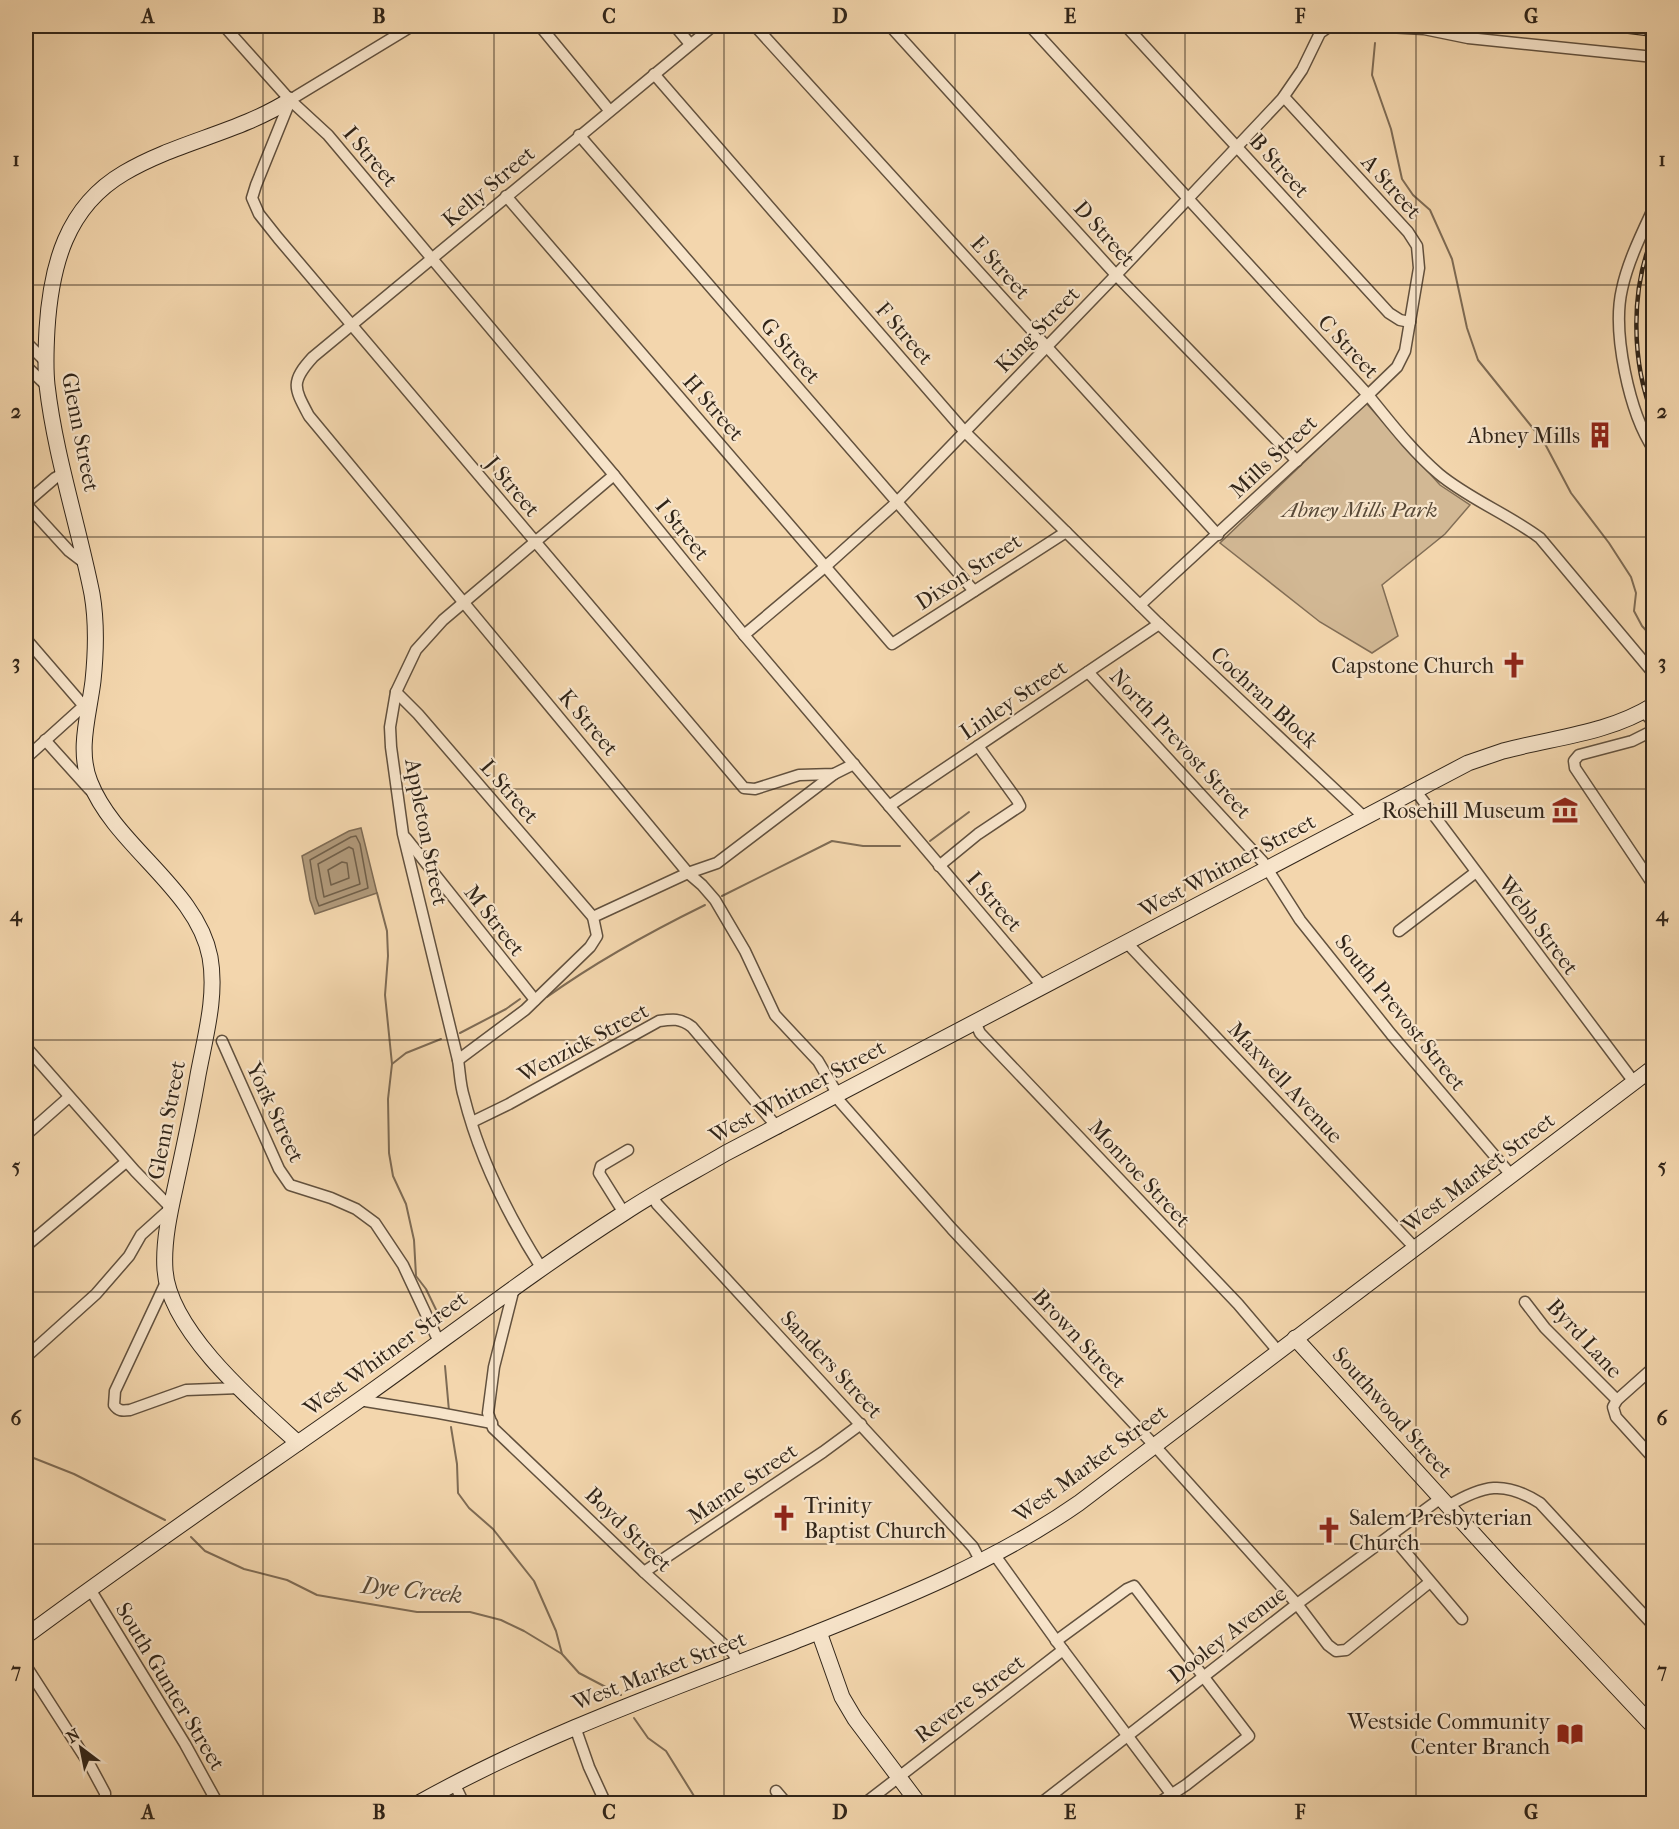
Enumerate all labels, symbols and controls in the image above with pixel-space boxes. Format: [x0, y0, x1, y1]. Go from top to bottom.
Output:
text: A [140, 5, 156, 28]
text: B [372, 5, 386, 28]
text: C [602, 5, 616, 28]
text: D [832, 5, 848, 28]
text: E [1064, 5, 1076, 28]
text: F [1294, 5, 1306, 28]
text: G [1524, 5, 1538, 28]
street label: I Street [337, 121, 403, 192]
street label: B Street [1244, 128, 1315, 203]
street label: Kelly Street [437, 141, 540, 233]
text: 1 [12, 148, 20, 171]
text: 1 [1658, 148, 1666, 171]
street label: A Street [1355, 149, 1427, 224]
street label: D Street [1068, 195, 1141, 272]
street label: E Street [965, 231, 1036, 305]
street label: King Street [990, 281, 1085, 378]
street label: F Street [870, 297, 939, 370]
street label: C Street [1312, 309, 1384, 384]
street label: G Street [755, 313, 826, 389]
street label: H Street [677, 369, 749, 447]
street label: Glenn Street [56, 370, 104, 494]
text: 2 [11, 400, 21, 423]
text: 2 [1657, 400, 1667, 423]
street label: Mills Street [1225, 410, 1323, 504]
building icon: Abney Mills [1585, 420, 1615, 450]
place label: Abney Mills [1467, 423, 1580, 449]
street label: J Street [478, 450, 545, 522]
street label: I Street [650, 494, 715, 566]
park label: Abney Mills Park [1279, 497, 1438, 523]
street label: Dixon Street [911, 528, 1026, 616]
street label: Cochran Block [1205, 641, 1324, 755]
church icon: Capstone Church [1499, 650, 1529, 680]
text: 3 [12, 651, 20, 674]
text: 3 [1658, 651, 1666, 674]
place label: Capstone Church [1331, 653, 1495, 679]
street label: Linley Street [955, 654, 1072, 745]
street label: North Prevost Street [1104, 663, 1256, 824]
street label: K Street [553, 684, 624, 761]
street label: L Street [474, 754, 544, 829]
street label: Appleton Street [399, 756, 453, 908]
museum icon: Rosehill Museum [1550, 795, 1580, 825]
place label: Rosehill Museum [1382, 798, 1546, 824]
street label: West Whitner Street [1134, 808, 1320, 924]
street label: I Street [961, 866, 1028, 937]
street label: Webb Street [1492, 870, 1584, 980]
street label: M Street [458, 880, 530, 961]
text: 4 [9, 903, 23, 927]
text: 4 [1655, 903, 1669, 927]
street label: South Prevost Street [1329, 929, 1471, 1096]
street label: Wenzick Street [513, 998, 653, 1089]
street label: Maxwell Avenue [1222, 1017, 1348, 1149]
street label: West Whitner Street [704, 1034, 890, 1150]
street label: York Street [240, 1057, 310, 1167]
street label: Glenn Street [143, 1058, 191, 1182]
street label: West Market Street [1397, 1107, 1560, 1239]
street label: Monroe Street [1083, 1114, 1196, 1233]
text: 5 [12, 1155, 21, 1178]
text: 5 [1658, 1155, 1667, 1178]
street label: Brown Street [1027, 1284, 1132, 1394]
street label: West Whitner Street [298, 1286, 472, 1422]
street label: Byrd Lane [1541, 1294, 1628, 1384]
street label: Sanders Street [775, 1306, 888, 1424]
street label: Southwood Street [1327, 1342, 1458, 1484]
street label: West Market Street [1008, 1399, 1173, 1529]
text: 6 [11, 1407, 23, 1430]
text: 6 [1657, 1407, 1669, 1430]
street label: Marne Street [683, 1438, 802, 1530]
street label: Boyd Street [580, 1482, 677, 1578]
place label: Trinity Baptist Church [804, 1493, 947, 1544]
church icon: Trinity Baptist Church [769, 1503, 799, 1533]
place label: Salem Presbyterian Church [1349, 1505, 1532, 1556]
church icon: Salem Presbyterian Church [1314, 1515, 1344, 1545]
water label: Dye Creek [358, 1571, 464, 1609]
street label: Dooley Avenue [1163, 1581, 1292, 1689]
street label: South Gunter Street [110, 1598, 231, 1775]
street label: West Market Street [568, 1626, 750, 1716]
street label: Revere Street [910, 1649, 1030, 1749]
text: 7 [10, 1659, 21, 1682]
text: 7 [1656, 1659, 1667, 1682]
place label: Westside Community Center Branch [1347, 1709, 1551, 1760]
north arrow [51, 1718, 111, 1778]
library icon: Westside Community Center Branch [1555, 1719, 1585, 1749]
text: N [63, 1724, 84, 1747]
text: A [140, 1801, 156, 1824]
text: B [372, 1801, 386, 1824]
text: C [602, 1801, 616, 1824]
text: D [832, 1801, 848, 1824]
text: E [1064, 1801, 1076, 1824]
text: F [1294, 1801, 1306, 1824]
text: G [1524, 1801, 1538, 1824]

